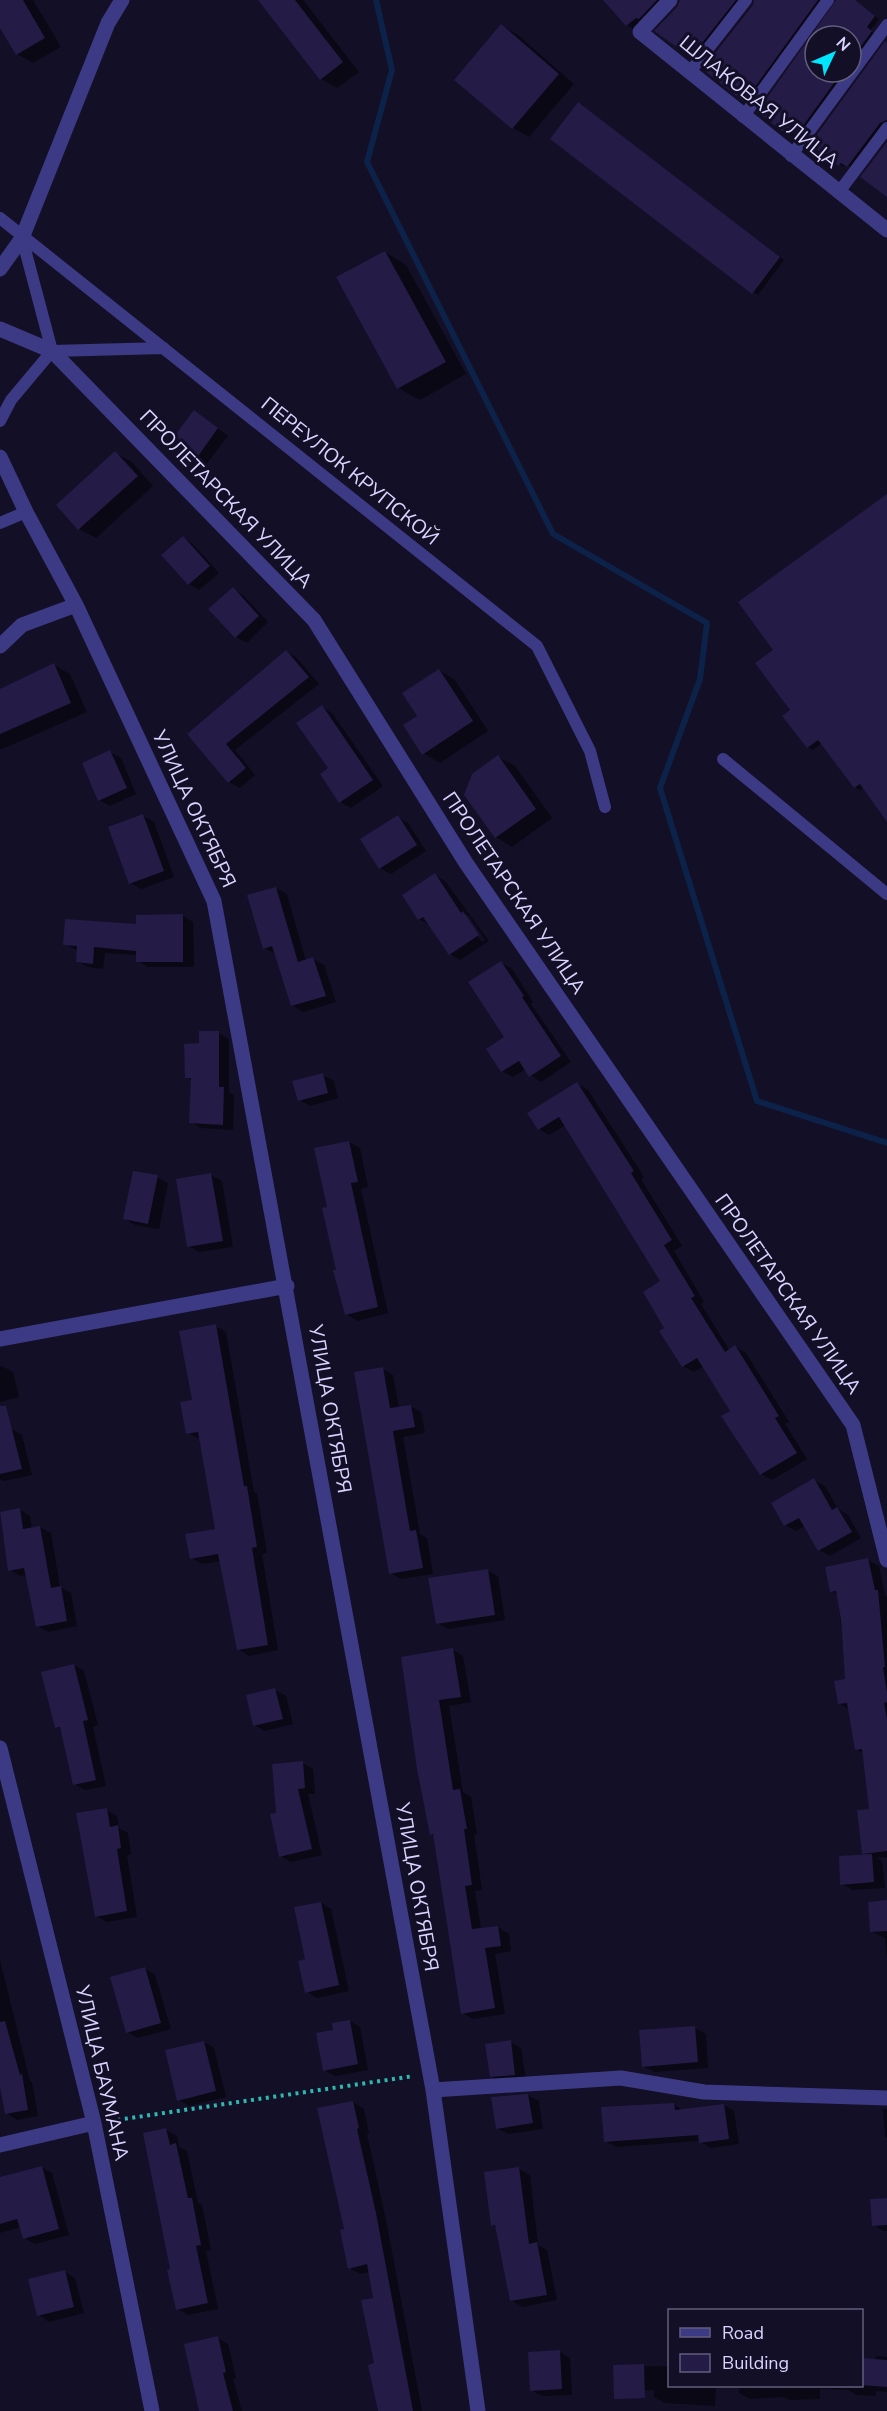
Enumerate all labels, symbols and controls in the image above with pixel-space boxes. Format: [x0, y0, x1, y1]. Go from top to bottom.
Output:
north arrow [803, 24, 863, 84]
street label: ШЛАКОВАЯ УЛИЦА [674, 29, 845, 175]
text: N [831, 32, 855, 56]
street label: ПЕРЕУЛОК КРУПСКОЙ [255, 391, 445, 551]
street label: ПРОЛЕТАРСКАЯ УЛИЦА [133, 404, 319, 594]
street label: УЛИЦА ОКТЯБРЯ [145, 725, 242, 892]
street label: ПРОЛЕТАРСКАЯ УЛИЦА [436, 787, 592, 1000]
street label: ПРОЛЕТАРСКАЯ УЛИЦА [709, 1189, 868, 1400]
street label: УЛИЦА ОКТЯБРЯ [302, 1322, 358, 1495]
street label: УЛИЦА ОКТЯБРЯ [389, 1800, 445, 1973]
street label: УЛИЦА БАУМАНА [68, 1982, 135, 2164]
legend [668, 2309, 863, 2387]
text: Road [722, 2321, 764, 2345]
text: Building [722, 2351, 789, 2375]

